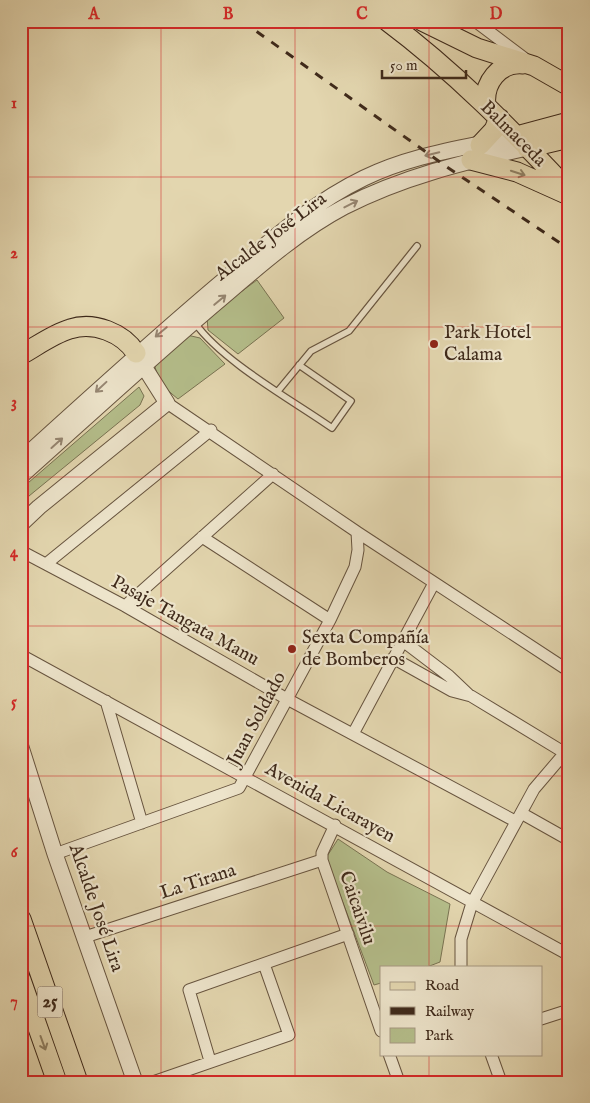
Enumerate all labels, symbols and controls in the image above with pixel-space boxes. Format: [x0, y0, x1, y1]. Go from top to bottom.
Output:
text: A [88, 5, 101, 25]
text: B [223, 5, 234, 25]
text: C [356, 5, 368, 25]
text: D [490, 5, 503, 25]
scale bar [382, 48, 466, 80]
text: 50 m [390, 56, 418, 75]
text: 1 [11, 94, 17, 114]
street label: Balmaceda [475, 96, 552, 173]
one-way arrow [424, 150, 440, 159]
one-way arrow [509, 168, 525, 178]
street label: Alcalde José Lira [210, 187, 332, 287]
one-way arrow [343, 199, 358, 209]
text: 2 [10, 244, 18, 264]
one-way arrow [213, 294, 226, 305]
place label: Park Hotel Calama [444, 321, 532, 367]
one-way arrow [155, 327, 168, 338]
marker: Park Hotel Calama [428, 338, 440, 350]
one-way arrow [94, 381, 107, 393]
text: 3 [11, 393, 17, 413]
one-way arrow [51, 438, 64, 449]
text: 4 [10, 543, 19, 563]
street label: Pasaje Tangata Manu [107, 570, 263, 672]
place label: Sexta Compañía de Bomberos [302, 626, 430, 672]
marker: Sexta Compañía de Bomberos [286, 643, 298, 655]
street label: Juan Soldado [221, 668, 292, 772]
text: 5 [11, 693, 17, 713]
street label: Avenida Licarayen [260, 757, 399, 849]
street label: Alcalde José Lira [63, 840, 129, 976]
text: 6 [11, 843, 19, 863]
street label: La Tirana [157, 858, 240, 906]
street label: Caicaivilu [333, 868, 381, 948]
legend [380, 966, 542, 1056]
text: Road [425, 976, 460, 995]
road number: 25 [38, 986, 62, 1018]
text: 7 [10, 992, 18, 1012]
text: Railway [425, 1002, 475, 1021]
text: Park [425, 1026, 455, 1045]
one-way arrow [39, 1034, 48, 1050]

